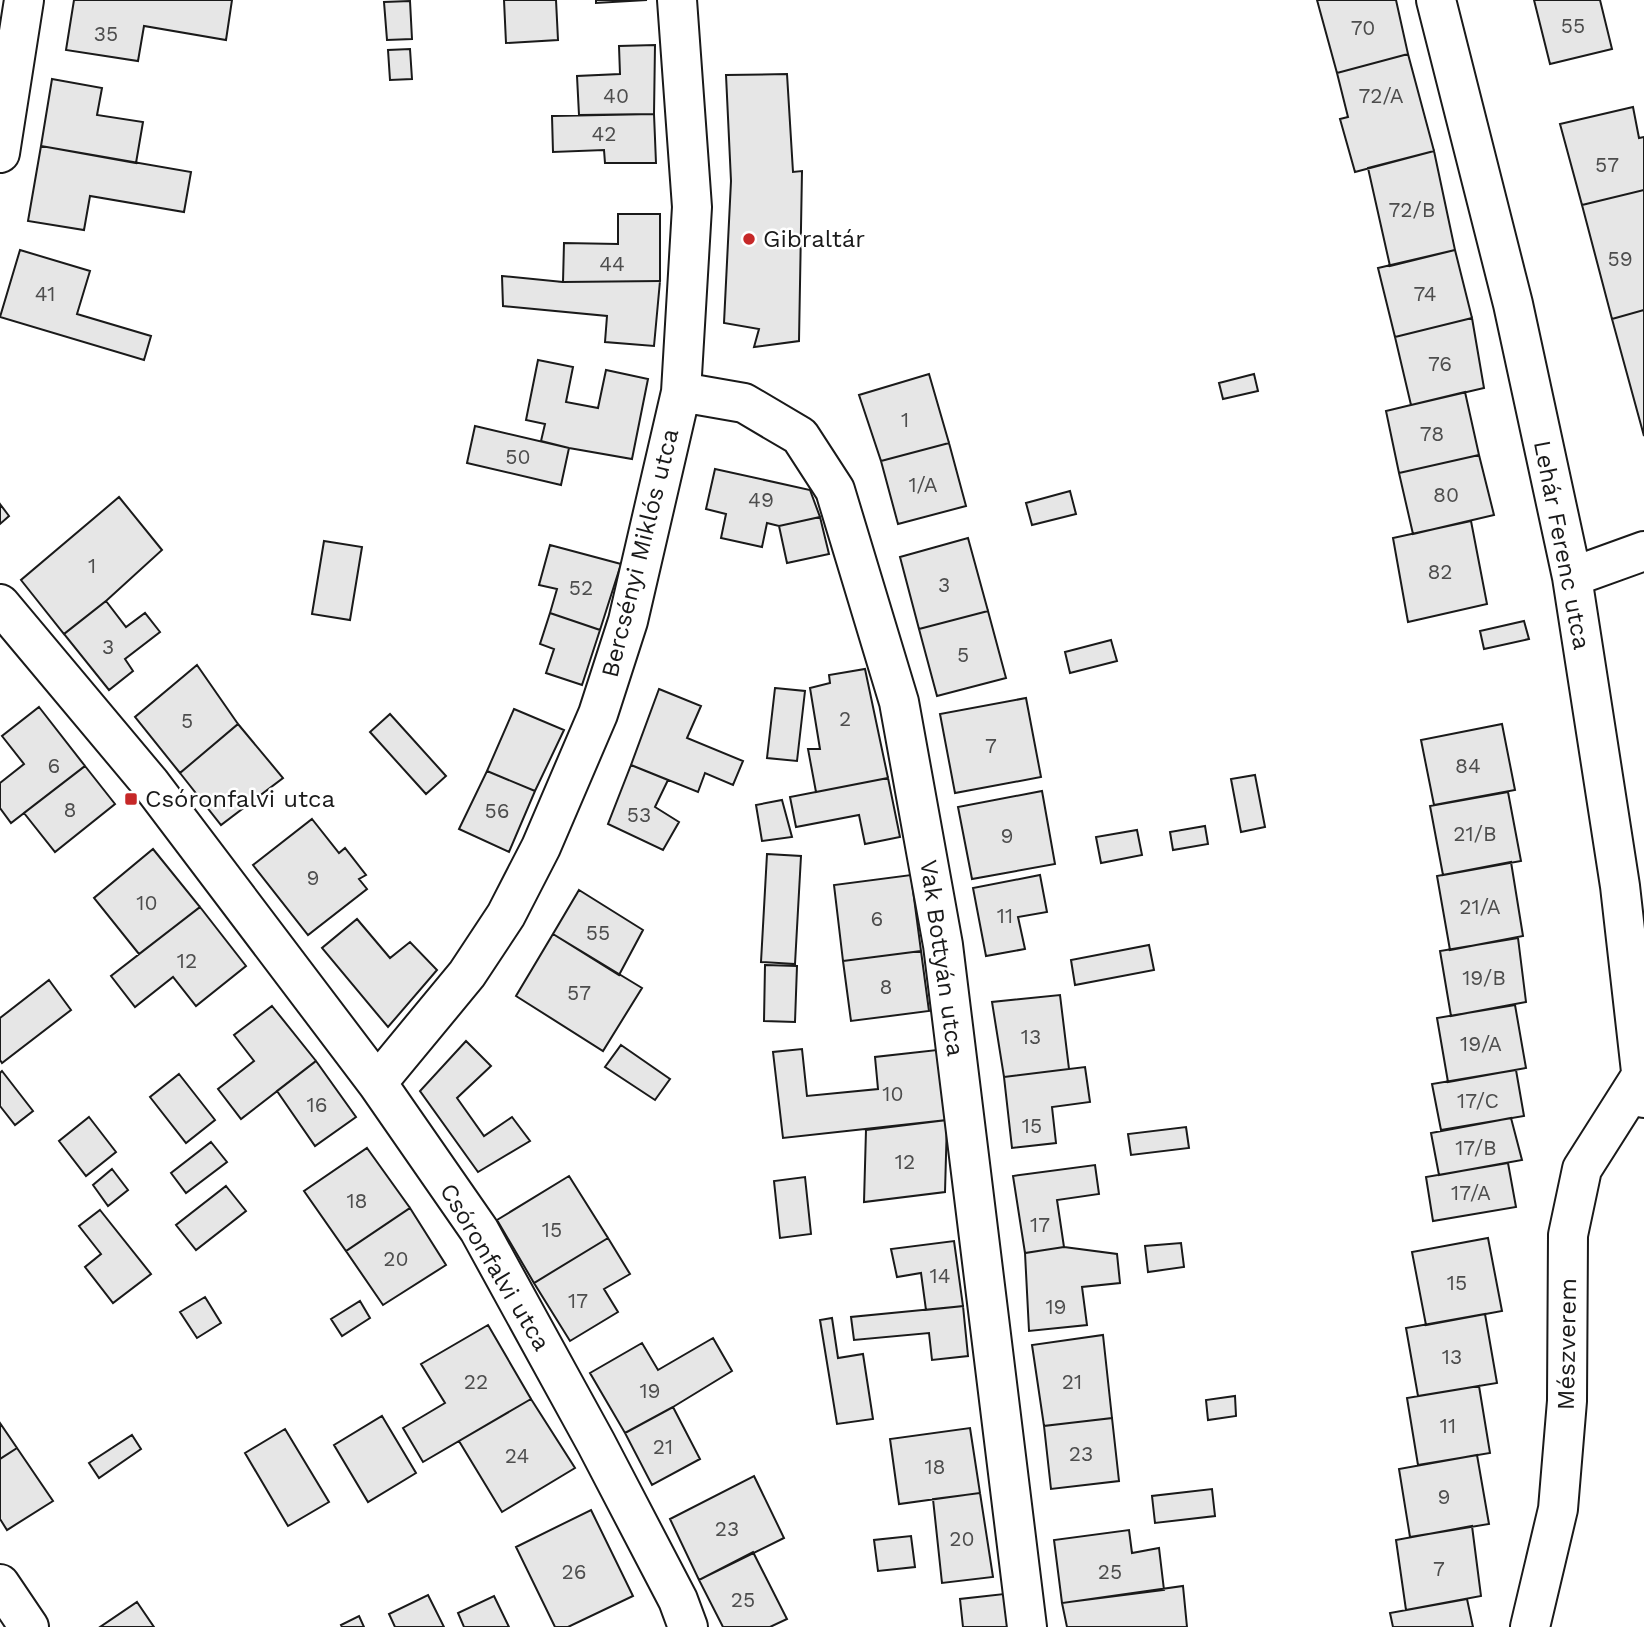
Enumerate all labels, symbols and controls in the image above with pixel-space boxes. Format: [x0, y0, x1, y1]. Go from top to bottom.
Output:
house number: 55 [1561, 13, 1585, 38]
house number: 70 [1351, 15, 1375, 40]
house number: 35 [94, 21, 118, 46]
house number: 40 [603, 83, 629, 108]
house number: 72/A [1358, 83, 1404, 108]
house number: 42 [591, 121, 617, 146]
house number: 57 [1595, 152, 1619, 177]
house number: 72/B [1389, 197, 1435, 222]
place label: Gibraltár [763, 225, 865, 253]
marker: Gibraltár [741, 231, 757, 247]
house number: 59 [1607, 246, 1633, 271]
house number: 44 [599, 251, 625, 276]
house number: 41 [35, 281, 55, 306]
house number: 74 [1413, 281, 1437, 306]
house number: 76 [1428, 351, 1452, 376]
house number: 1 [901, 407, 909, 432]
house number: 78 [1420, 421, 1444, 446]
street label: Bercsényi Miklós utca [596, 426, 684, 680]
street label: Lehár Ferenc utca [1528, 438, 1596, 652]
house number: 50 [505, 444, 531, 469]
house number: 1/A [908, 472, 938, 497]
house number: 80 [1433, 482, 1459, 507]
house number: 49 [748, 487, 774, 512]
house number: 1 [88, 553, 96, 578]
house number: 82 [1427, 559, 1453, 584]
house number: 3 [938, 572, 950, 597]
house number: 52 [569, 575, 593, 600]
house number: 3 [102, 634, 114, 659]
house number: 5 [957, 642, 969, 667]
house number: 2 [839, 706, 851, 731]
house number: 5 [181, 708, 193, 733]
house number: 7 [985, 733, 997, 758]
house number: 6 [48, 753, 60, 778]
house number: 84 [1455, 753, 1481, 778]
place label: Csóronfalvi utca [145, 785, 335, 813]
marker: Csóronfalvi utca [123, 791, 139, 807]
house number: 8 [64, 797, 76, 822]
house number: 56 [485, 798, 510, 823]
house number: 53 [627, 802, 651, 827]
house number: 21/B [1453, 821, 1497, 846]
house number: 9 [1001, 823, 1013, 848]
street label: Vak Bottyán utca [914, 858, 970, 1058]
house number: 9 [307, 865, 319, 890]
house number: 10 [136, 890, 158, 915]
house number: 21/A [1459, 894, 1501, 919]
house number: 11 [997, 903, 1013, 928]
house number: 6 [871, 906, 883, 931]
house number: 55 [586, 920, 610, 945]
house number: 12 [177, 948, 197, 973]
house number: 19/B [1462, 965, 1506, 990]
house number: 8 [880, 974, 892, 999]
house number: 57 [567, 980, 591, 1005]
house number: 13 [1021, 1024, 1041, 1049]
house number: 19/A [1460, 1031, 1502, 1056]
house number: 10 [882, 1081, 904, 1106]
house number: 17/C [1457, 1088, 1499, 1113]
house number: 16 [307, 1092, 327, 1117]
house number: 15 [1022, 1113, 1042, 1138]
house number: 17/B [1455, 1135, 1497, 1160]
house number: 12 [895, 1149, 915, 1174]
street label: Csóronfalvi utca [434, 1178, 556, 1356]
house number: 17/A [1451, 1180, 1491, 1205]
house number: 18 [346, 1188, 368, 1213]
house number: 17 [1030, 1212, 1050, 1237]
house number: 15 [542, 1217, 562, 1242]
house number: 20 [383, 1246, 409, 1271]
house number: 14 [929, 1263, 951, 1288]
house number: 15 [1447, 1270, 1467, 1295]
street label: Mészverem [1552, 1278, 1582, 1410]
house number: 17 [568, 1288, 588, 1313]
house number: 19 [1045, 1294, 1067, 1319]
house number: 13 [1442, 1344, 1462, 1369]
house number: 22 [464, 1369, 488, 1394]
house number: 21 [1062, 1369, 1082, 1394]
house number: 19 [639, 1378, 661, 1403]
house number: 11 [1440, 1413, 1456, 1438]
house number: 21 [653, 1434, 673, 1459]
house number: 23 [1069, 1441, 1093, 1466]
house number: 24 [505, 1443, 529, 1468]
house number: 18 [924, 1454, 946, 1479]
house number: 9 [1438, 1484, 1450, 1509]
house number: 23 [715, 1516, 739, 1541]
house number: 20 [949, 1526, 975, 1551]
house number: 7 [1433, 1556, 1445, 1581]
house number: 26 [561, 1559, 587, 1584]
house number: 25 [1098, 1559, 1122, 1584]
house number: 25 [731, 1587, 755, 1612]

